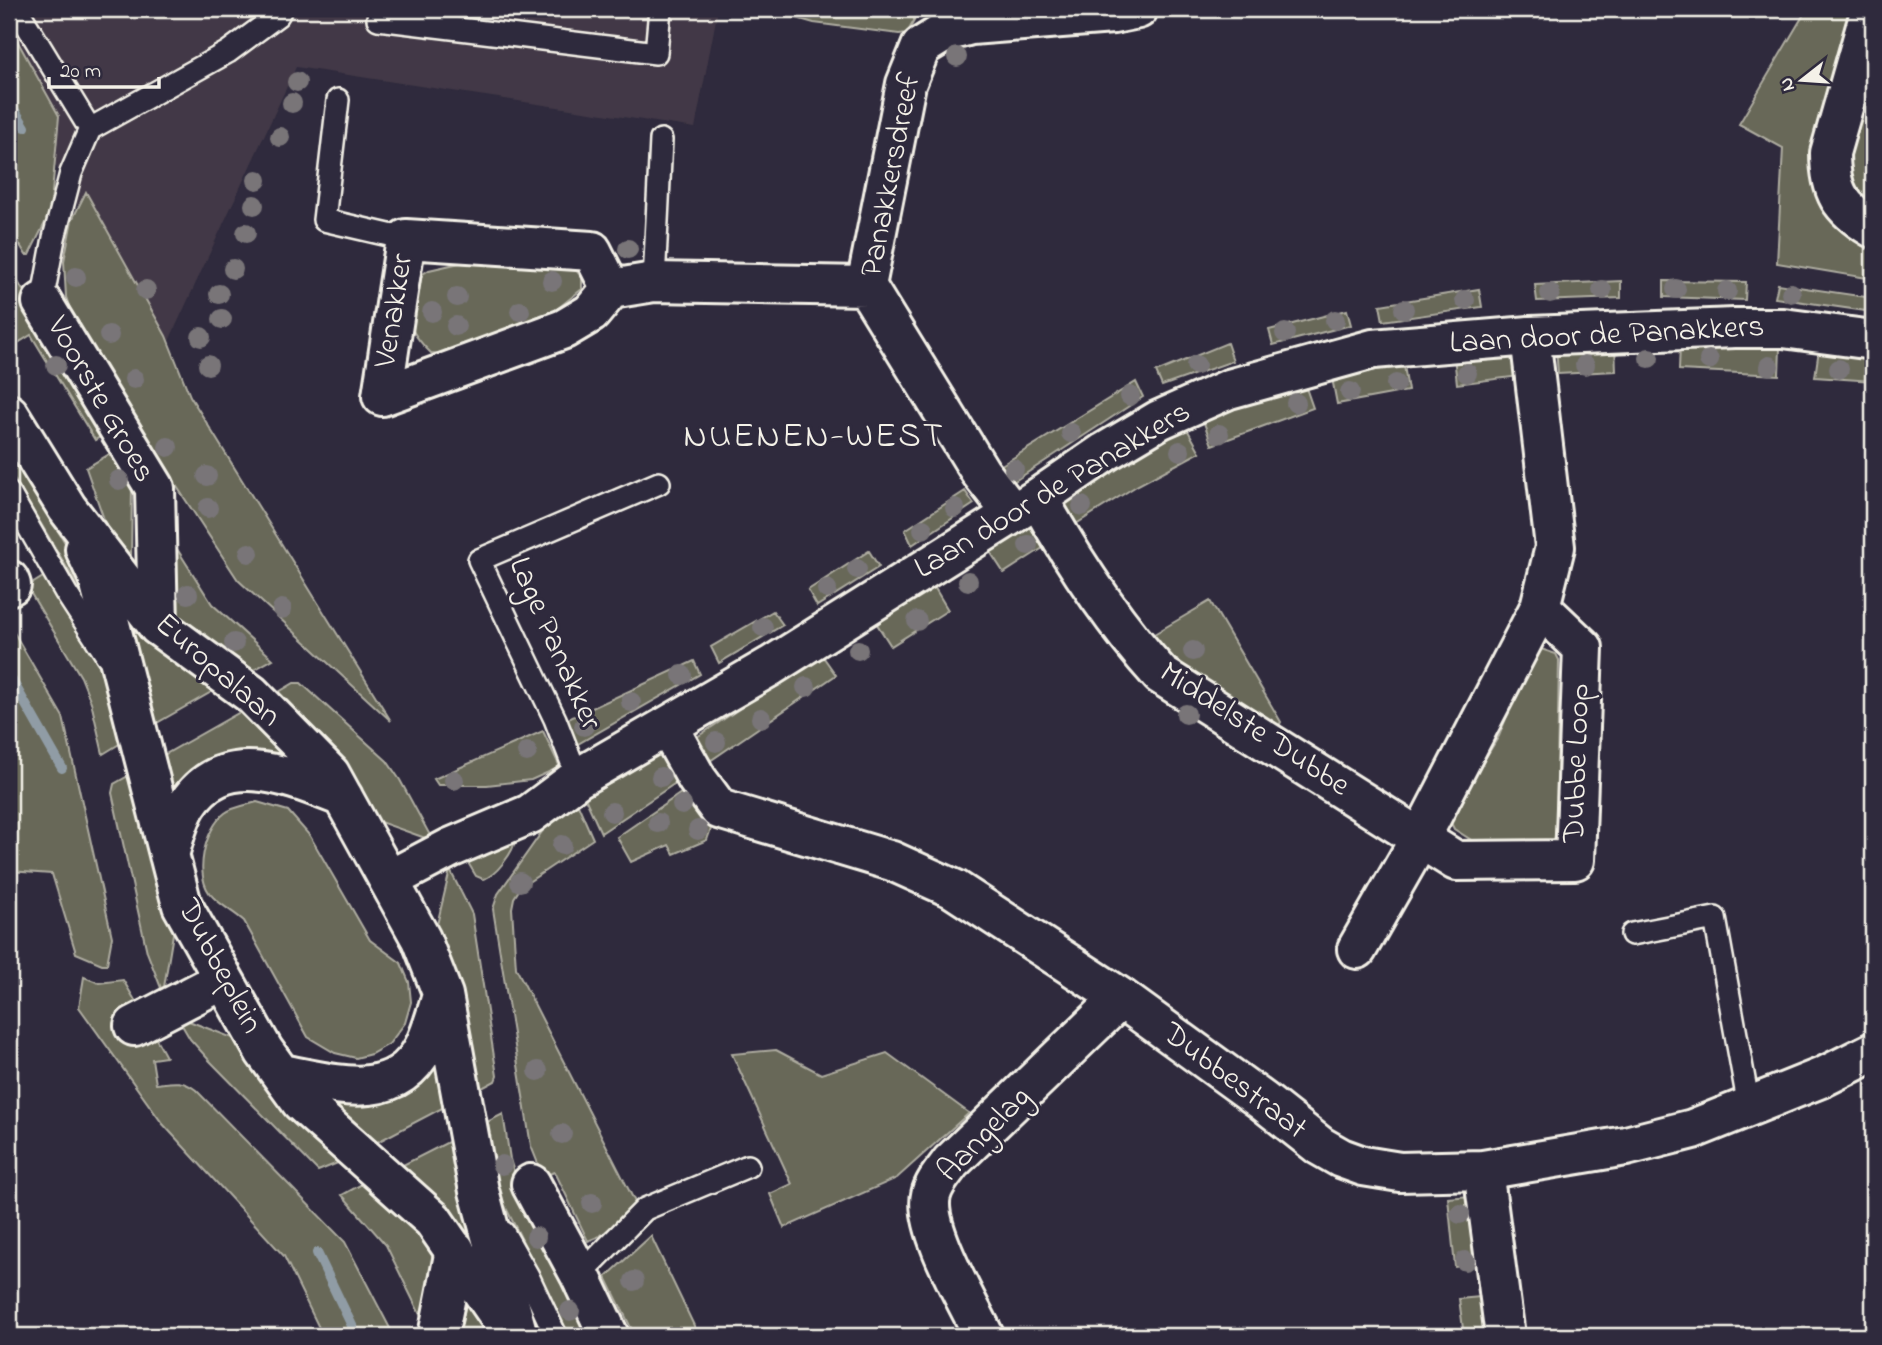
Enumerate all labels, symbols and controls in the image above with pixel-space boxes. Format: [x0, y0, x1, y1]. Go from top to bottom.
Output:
scale bar [49, 46, 159, 90]
north arrow [1766, 46, 1836, 116]
text: 20 m [60, 57, 101, 87]
street label: Panakkersdreef [849, 69, 935, 281]
text: N [1773, 74, 1803, 94]
street label: Venakker [363, 251, 427, 372]
street label: Laan door de Panakkers [1448, 304, 1766, 368]
street label: Voorste Groes [33, 307, 167, 492]
street label: Laan door de Panakkers [906, 390, 1200, 592]
district label: NUENEN-WEST [683, 412, 945, 463]
street label: Lage Panakker [495, 550, 613, 738]
street label: Europalaan [143, 603, 291, 739]
street label: Middelste Dubbe [1149, 651, 1359, 810]
street label: Dubbe Loop [1552, 683, 1604, 844]
street label: Dubbeplein [163, 890, 274, 1043]
street label: Dubbestraat [1151, 1011, 1317, 1152]
street label: Aangelag [927, 1076, 1043, 1194]

